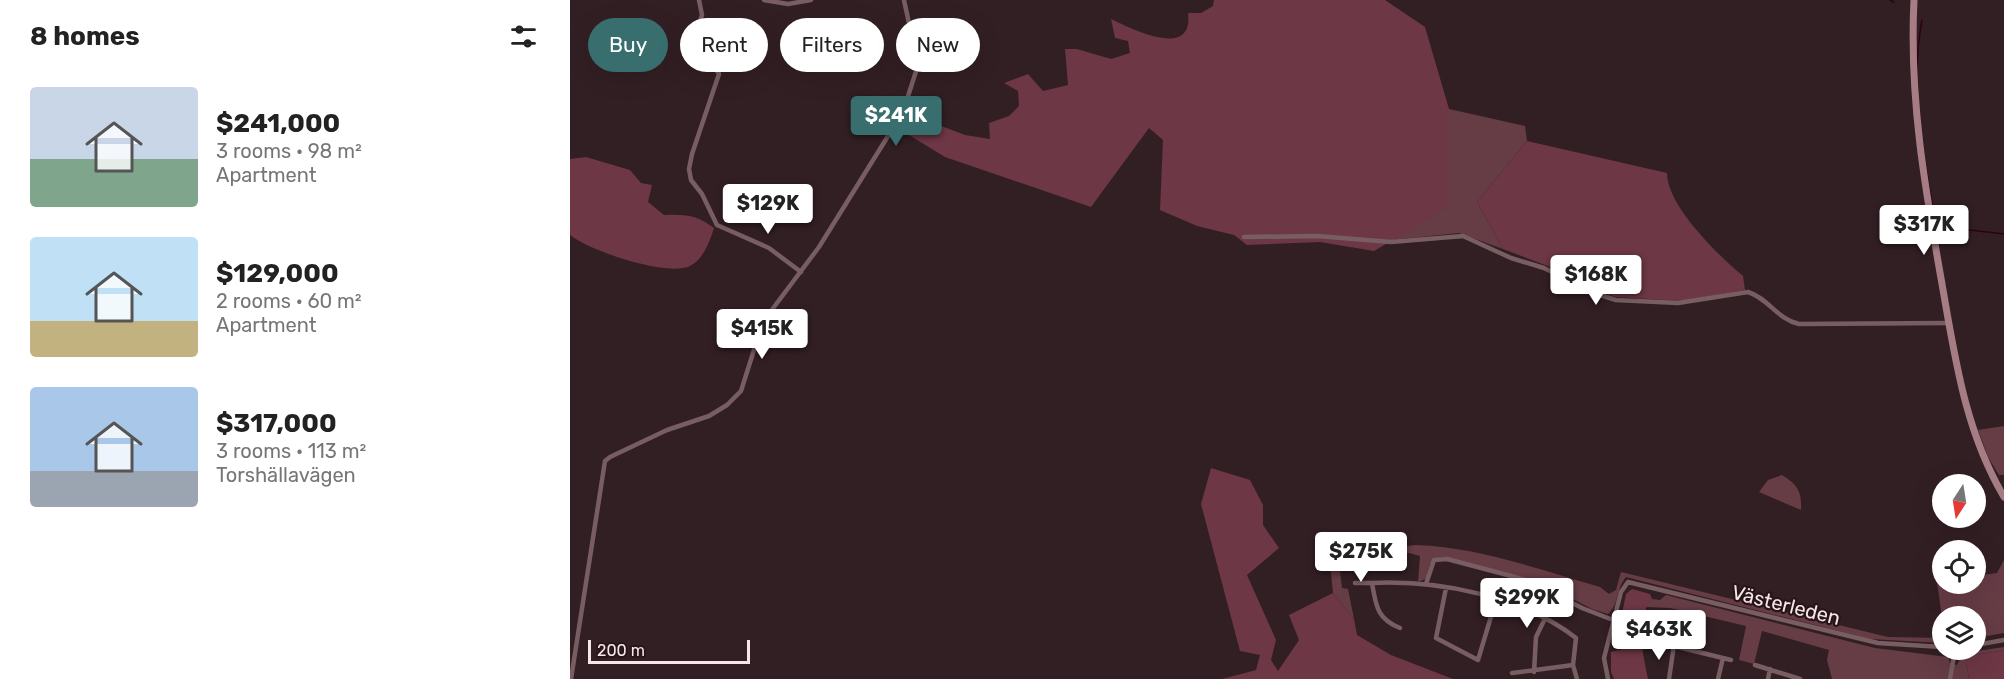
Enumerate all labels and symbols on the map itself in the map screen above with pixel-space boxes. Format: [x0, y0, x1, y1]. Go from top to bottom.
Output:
pin: $241K [854, 96, 938, 147]
pin: $129K [726, 184, 810, 235]
pin: $317K [1882, 205, 1966, 256]
pin: $168K [1554, 255, 1638, 306]
pin: $415K [720, 309, 804, 360]
north arrow [1932, 474, 1986, 528]
pin: $275K [1319, 532, 1403, 583]
pin: $299K [1485, 578, 1569, 629]
street label: Västerleden [1729, 580, 1843, 630]
pin: $463K [1617, 610, 1701, 661]
scale bar [588, 637, 750, 664]

